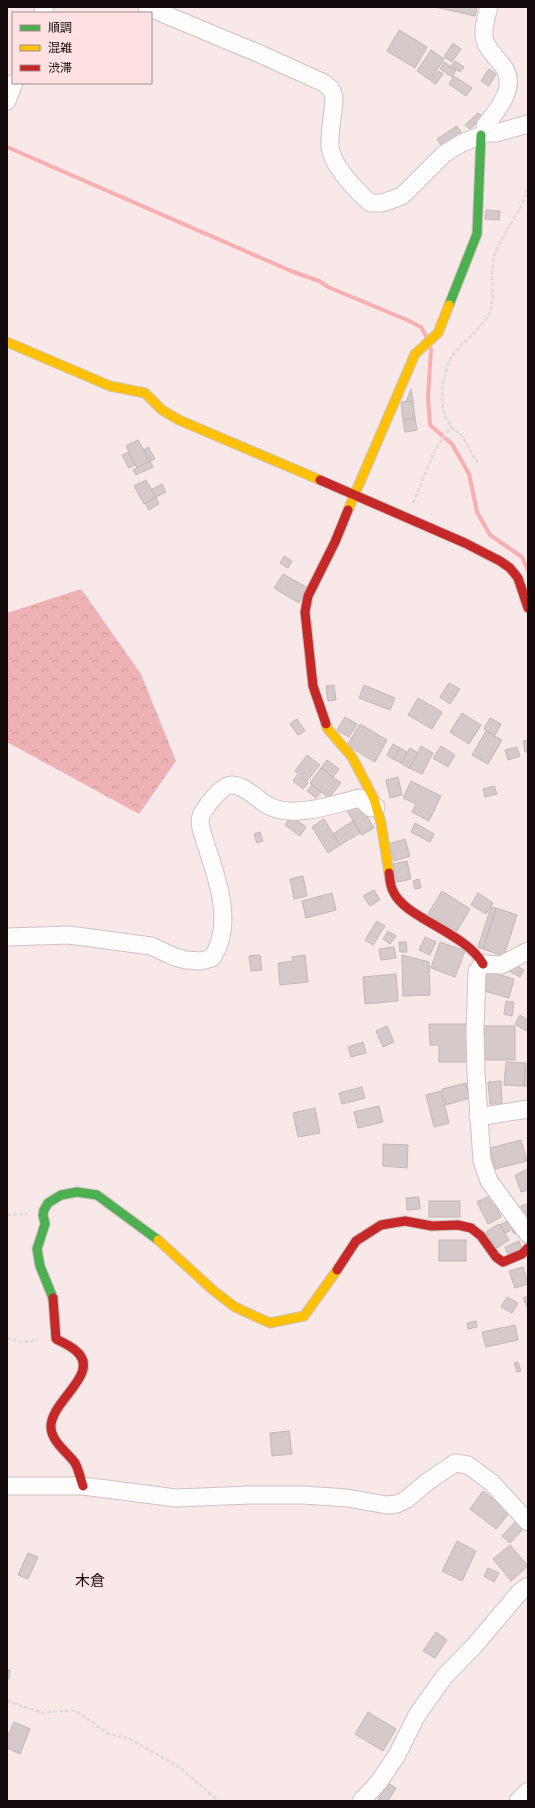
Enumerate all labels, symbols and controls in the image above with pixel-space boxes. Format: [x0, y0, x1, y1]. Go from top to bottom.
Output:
legend [12, 12, 152, 84]
text: 順調 [48, 20, 72, 36]
text: 混雑 [48, 40, 72, 56]
text: 渋滞 [48, 60, 72, 76]
district label: 木倉 [75, 1570, 105, 1591]

